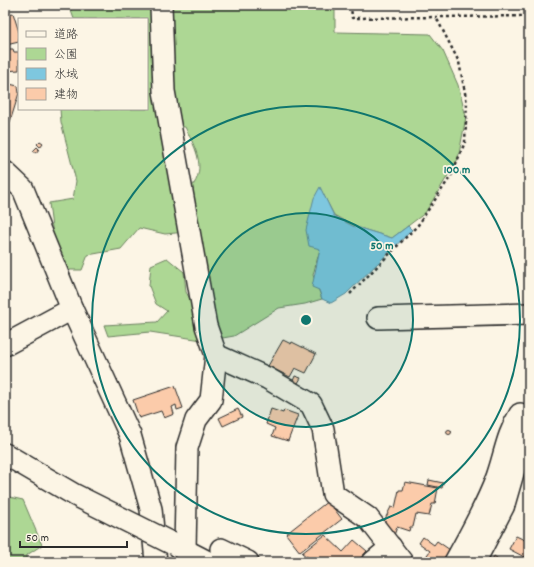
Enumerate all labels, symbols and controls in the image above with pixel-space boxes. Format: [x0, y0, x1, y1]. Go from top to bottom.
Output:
legend [18, 18, 148, 110]
text: 道路 [54, 27, 78, 44]
text: 公園 [54, 47, 78, 64]
text: 水域 [54, 67, 78, 84]
text: 建物 [54, 87, 78, 104]
text: 100 m [444, 162, 470, 179]
text: 50 m [370, 238, 394, 255]
centre of rings [299, 313, 313, 327]
scale bar [20, 523, 127, 549]
text: 50 m [26, 530, 49, 547]

